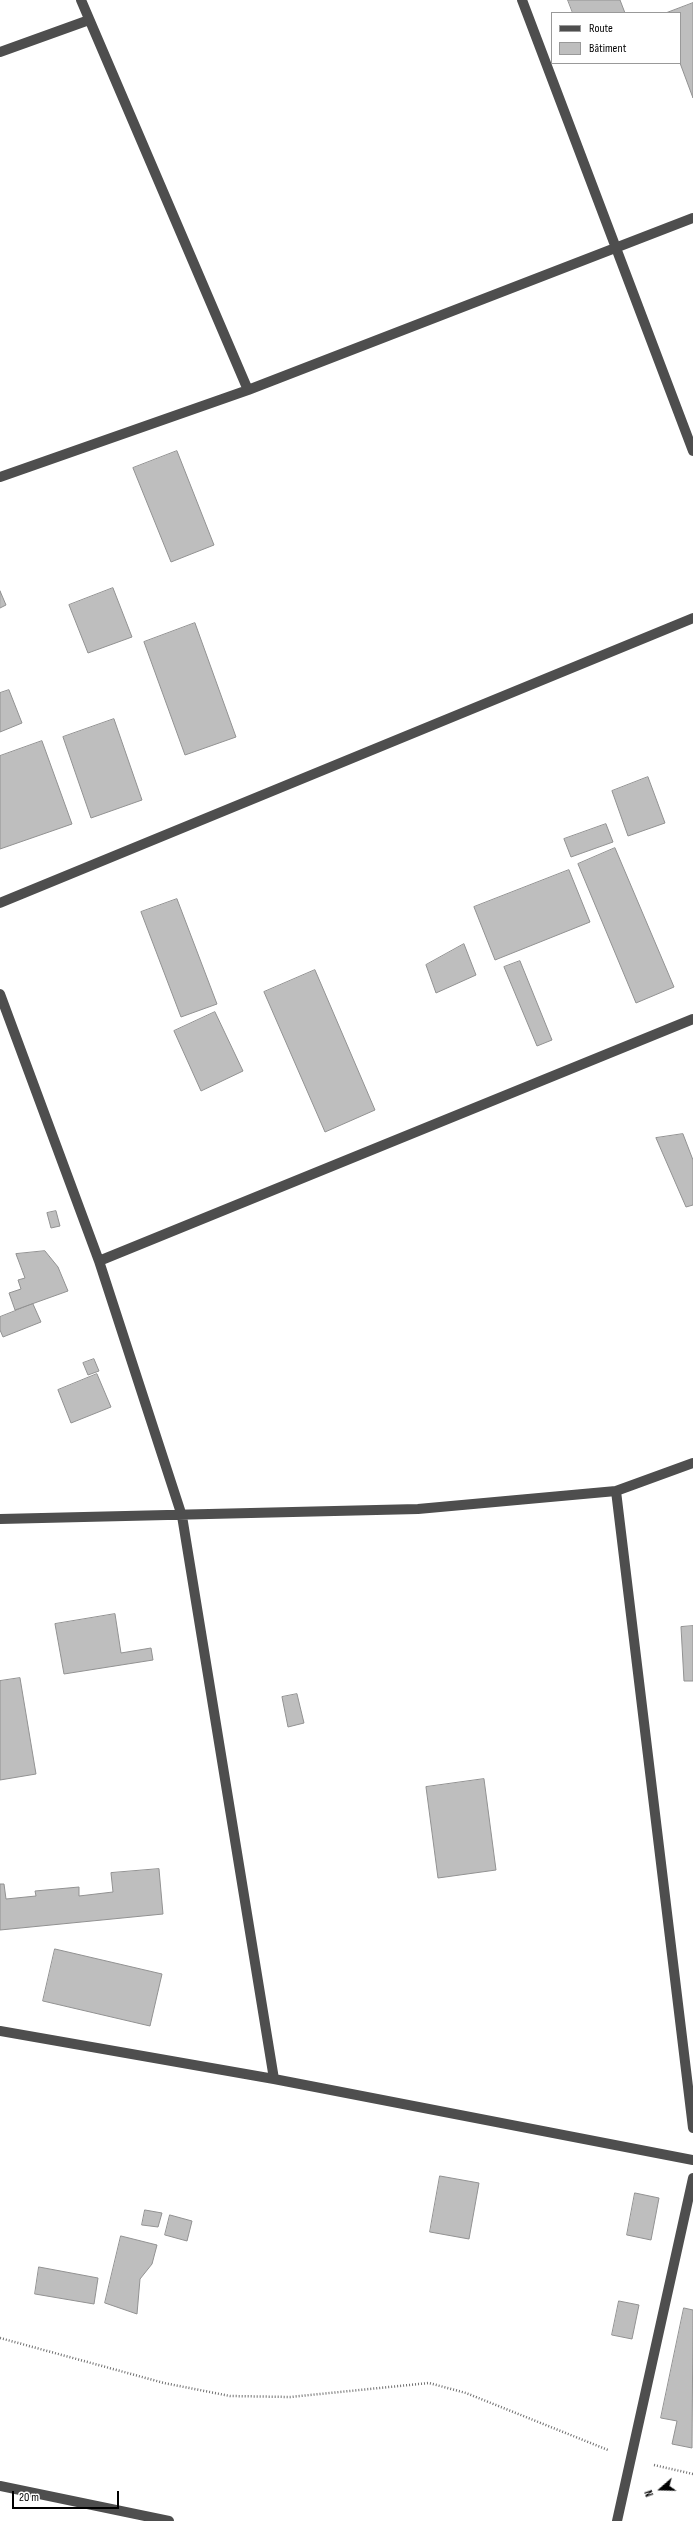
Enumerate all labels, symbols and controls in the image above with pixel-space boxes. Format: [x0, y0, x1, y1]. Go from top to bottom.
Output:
legend [551, 12, 681, 64]
text: Route [589, 21, 613, 36]
text: Bâtiment [589, 41, 626, 56]
north arrow [641, 2469, 681, 2509]
scale bar [14, 2483, 121, 2509]
text: N [642, 2488, 656, 2498]
text: 20 m [19, 2490, 39, 2505]

